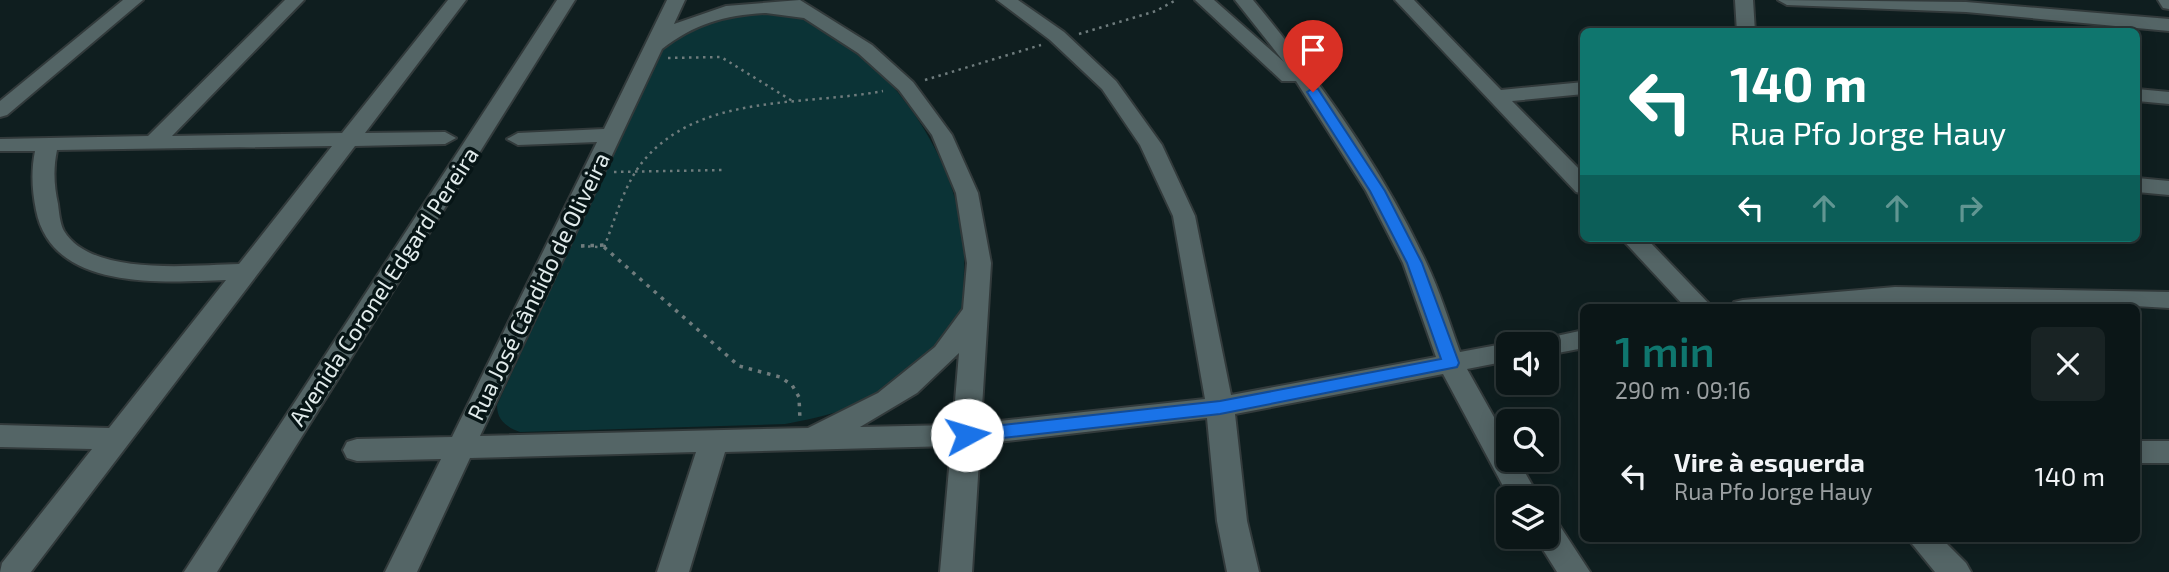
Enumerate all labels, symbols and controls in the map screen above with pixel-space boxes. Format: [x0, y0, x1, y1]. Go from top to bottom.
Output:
pin [1283, 20, 1343, 92]
icon: arrive [1294, 31, 1332, 69]
text: 140 m [1730, 53, 1867, 112]
icon: left [1615, 56, 1706, 147]
text: Rua Pfo Jorge Hauy [1730, 113, 2006, 151]
street label: Avenida Coronel Edgard Pereira [282, 141, 484, 431]
street label: Rua José Cândido de Oliveira [461, 147, 615, 425]
icon: left [1732, 189, 1770, 227]
icon: ahead [1805, 189, 1843, 227]
icon: ahead [1878, 189, 1916, 227]
icon: right [1951, 189, 1989, 227]
text: 1 min [1615, 325, 1715, 375]
button: close [2031, 327, 2105, 401]
map controls [1496, 332, 1559, 549]
button: sound [1496, 332, 1559, 395]
text: 290 m · 09:16 [1615, 376, 1751, 404]
position arrow [930, 398, 1004, 472]
button: search [1496, 409, 1559, 472]
text: Vire à esquerda [1674, 446, 1865, 477]
icon: left [1615, 457, 1653, 495]
text: 140 m [2034, 460, 2105, 491]
text: Rua Pfo Jorge Hauy [1674, 477, 1872, 505]
button: layers [1496, 486, 1559, 549]

